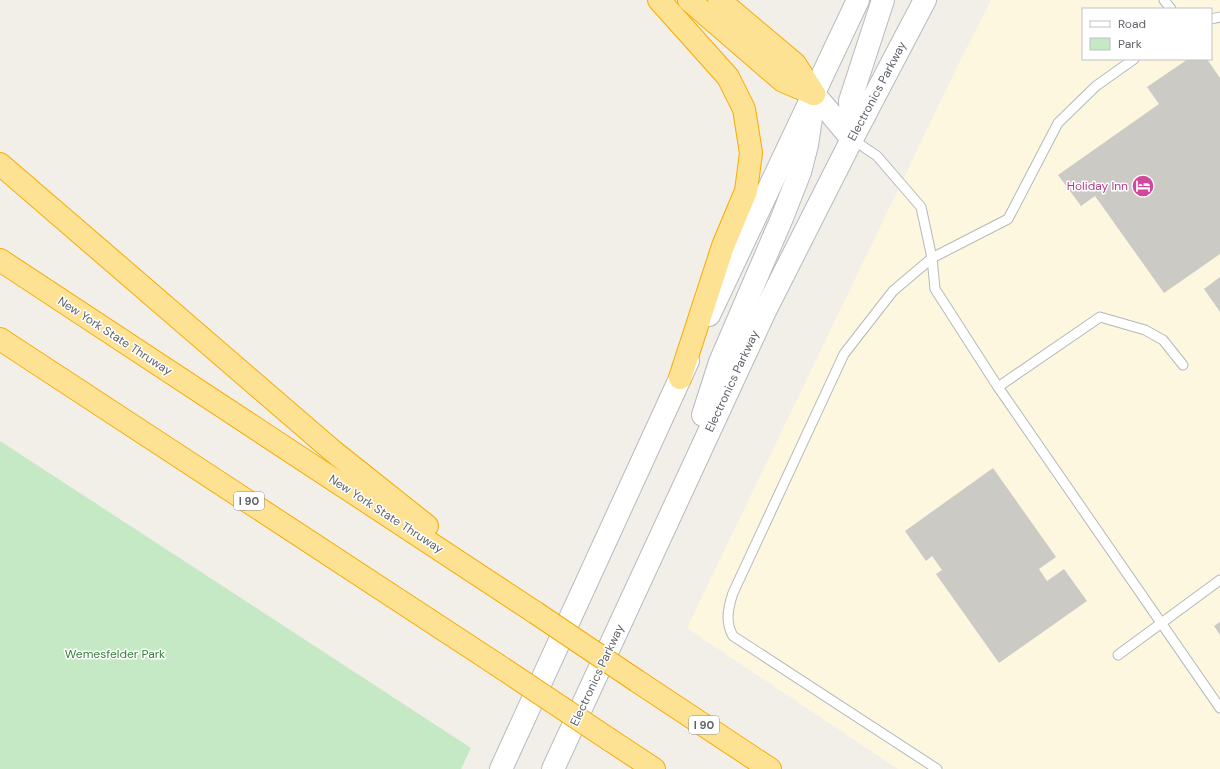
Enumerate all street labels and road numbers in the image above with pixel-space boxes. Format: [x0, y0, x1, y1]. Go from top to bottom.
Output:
street label: Electronics Parkway [844, 38, 910, 144]
street label: New York State Thruway [55, 293, 176, 379]
street label: Electronics Parkway [701, 327, 763, 434]
street label: New York State Thruway [326, 471, 447, 557]
road number: I 90 [234, 492, 264, 510]
street label: Electronics Parkway [566, 621, 628, 728]
road number: I 90 [689, 716, 719, 734]

